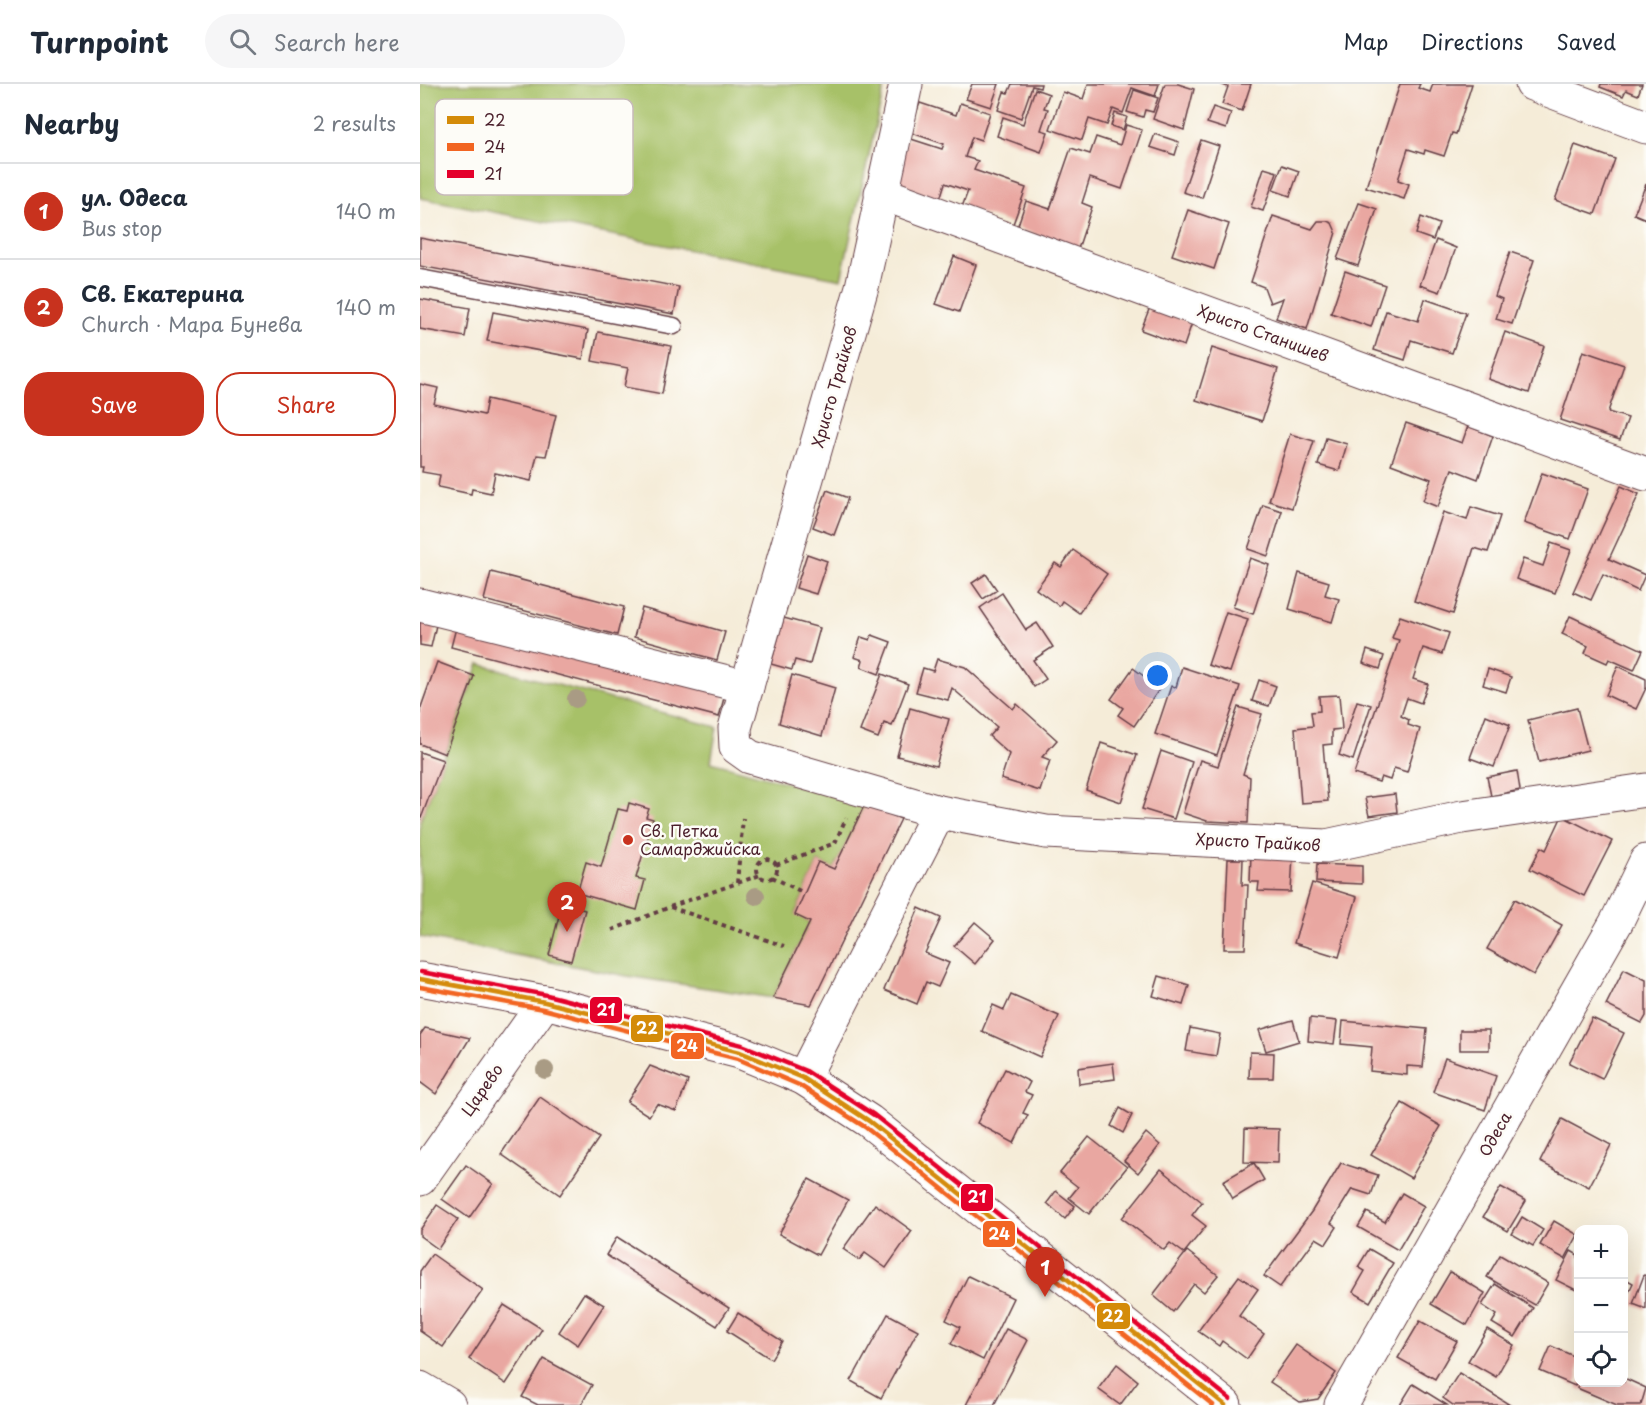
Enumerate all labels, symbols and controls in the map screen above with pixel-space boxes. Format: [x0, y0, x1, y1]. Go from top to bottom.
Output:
search box [205, 14, 625, 68]
text: Turnpoint [30, 20, 169, 63]
icon: search [226, 25, 259, 58]
text: Search here [274, 25, 400, 58]
text: Map [1343, 25, 1388, 57]
text: Directions [1421, 25, 1523, 57]
text: Saved [1556, 25, 1616, 57]
legend [435, 99, 633, 195]
text: Nearby [24, 104, 119, 143]
text: 22 [484, 107, 506, 131]
text: 2 results [313, 108, 396, 138]
text: 24 [484, 134, 506, 158]
text: 21 [484, 161, 503, 185]
text: ул. Одеса [81, 180, 188, 213]
text: 1 [39, 196, 48, 226]
text: 140 m [336, 196, 396, 226]
text: Bus stop [81, 213, 162, 243]
text: Св. Екатерина [81, 276, 244, 309]
text: 2 [36, 292, 51, 322]
text: 140 m [336, 292, 396, 322]
street label: Христо Станишев [1195, 297, 1332, 367]
text: Church · Мара Бунева [81, 309, 302, 339]
street label: Христо Трайков [804, 323, 862, 450]
button: Save [24, 372, 204, 436]
button: Share [216, 372, 396, 436]
your location [1143, 661, 1172, 690]
place label: Св. Петка Самарджийска [640, 818, 761, 860]
street label: Христо Трайков [1195, 826, 1321, 856]
marker: Св. Петка Самарджийска [621, 833, 635, 847]
pin: 2 [548, 882, 586, 932]
line badge: 21 [589, 996, 623, 1024]
text: 21 [597, 997, 616, 1021]
line badge: 22 [630, 1014, 664, 1043]
text: 22 [636, 1015, 658, 1039]
line badge: 24 [670, 1032, 705, 1060]
text: 24 [676, 1033, 698, 1057]
street label: Царево [454, 1058, 508, 1121]
street label: Одеса [1472, 1107, 1517, 1160]
line badge: 21 [960, 1183, 994, 1212]
text: 21 [968, 1184, 987, 1208]
line badge: 24 [982, 1220, 1016, 1248]
text: 24 [988, 1221, 1010, 1245]
map controls [1574, 1225, 1628, 1387]
button: + [1574, 1225, 1628, 1279]
pin: 1 [1026, 1248, 1064, 1297]
button: − [1574, 1279, 1628, 1333]
line badge: 22 [1096, 1302, 1131, 1330]
text: 22 [1102, 1303, 1124, 1327]
button: locate [1574, 1333, 1628, 1387]

